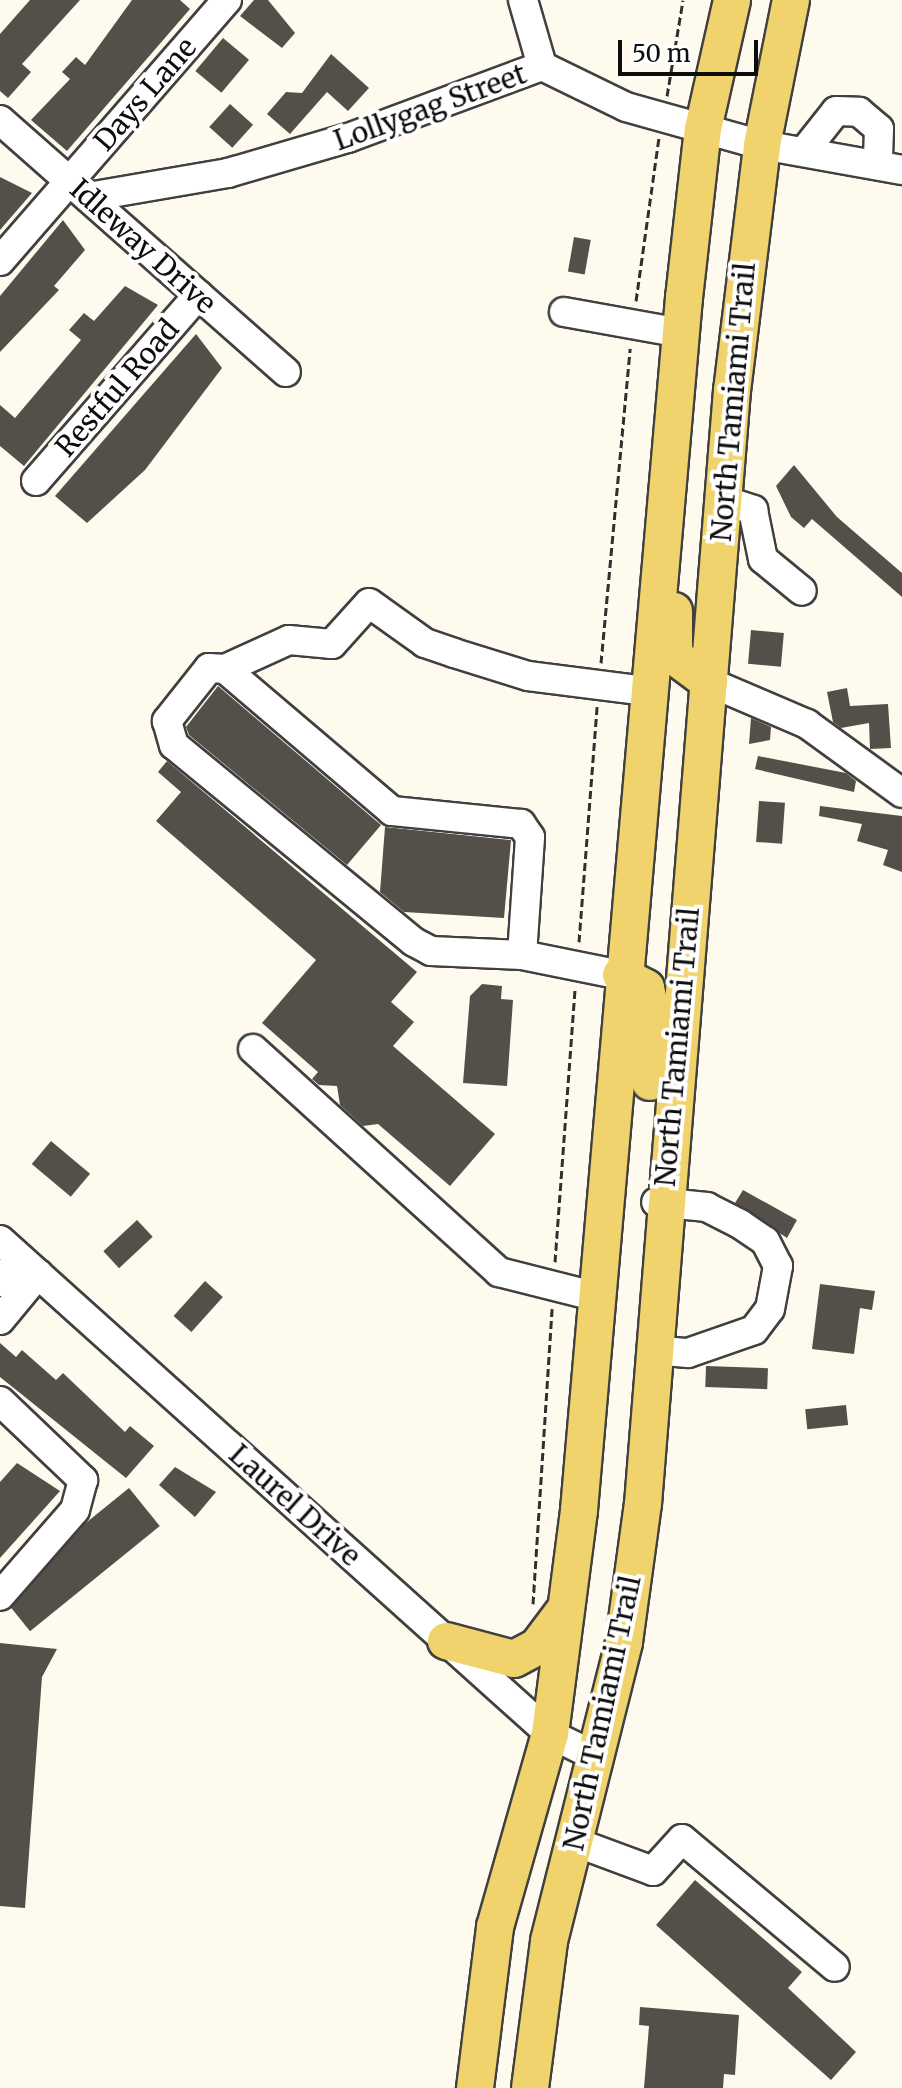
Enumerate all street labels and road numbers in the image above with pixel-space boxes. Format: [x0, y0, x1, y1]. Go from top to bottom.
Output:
street label: Days Lane [87, 31, 203, 157]
street label: Lollygag Street [329, 57, 531, 157]
street label: Idleway Drive [63, 172, 223, 320]
street label: North Tamiami Trail [704, 261, 762, 543]
street label: Restful Road [48, 313, 186, 463]
street label: North Tamiami Trail [648, 906, 706, 1188]
street label: Laurel Drive [223, 1437, 367, 1573]
street label: North Tamiami Trail [556, 1573, 648, 1853]

